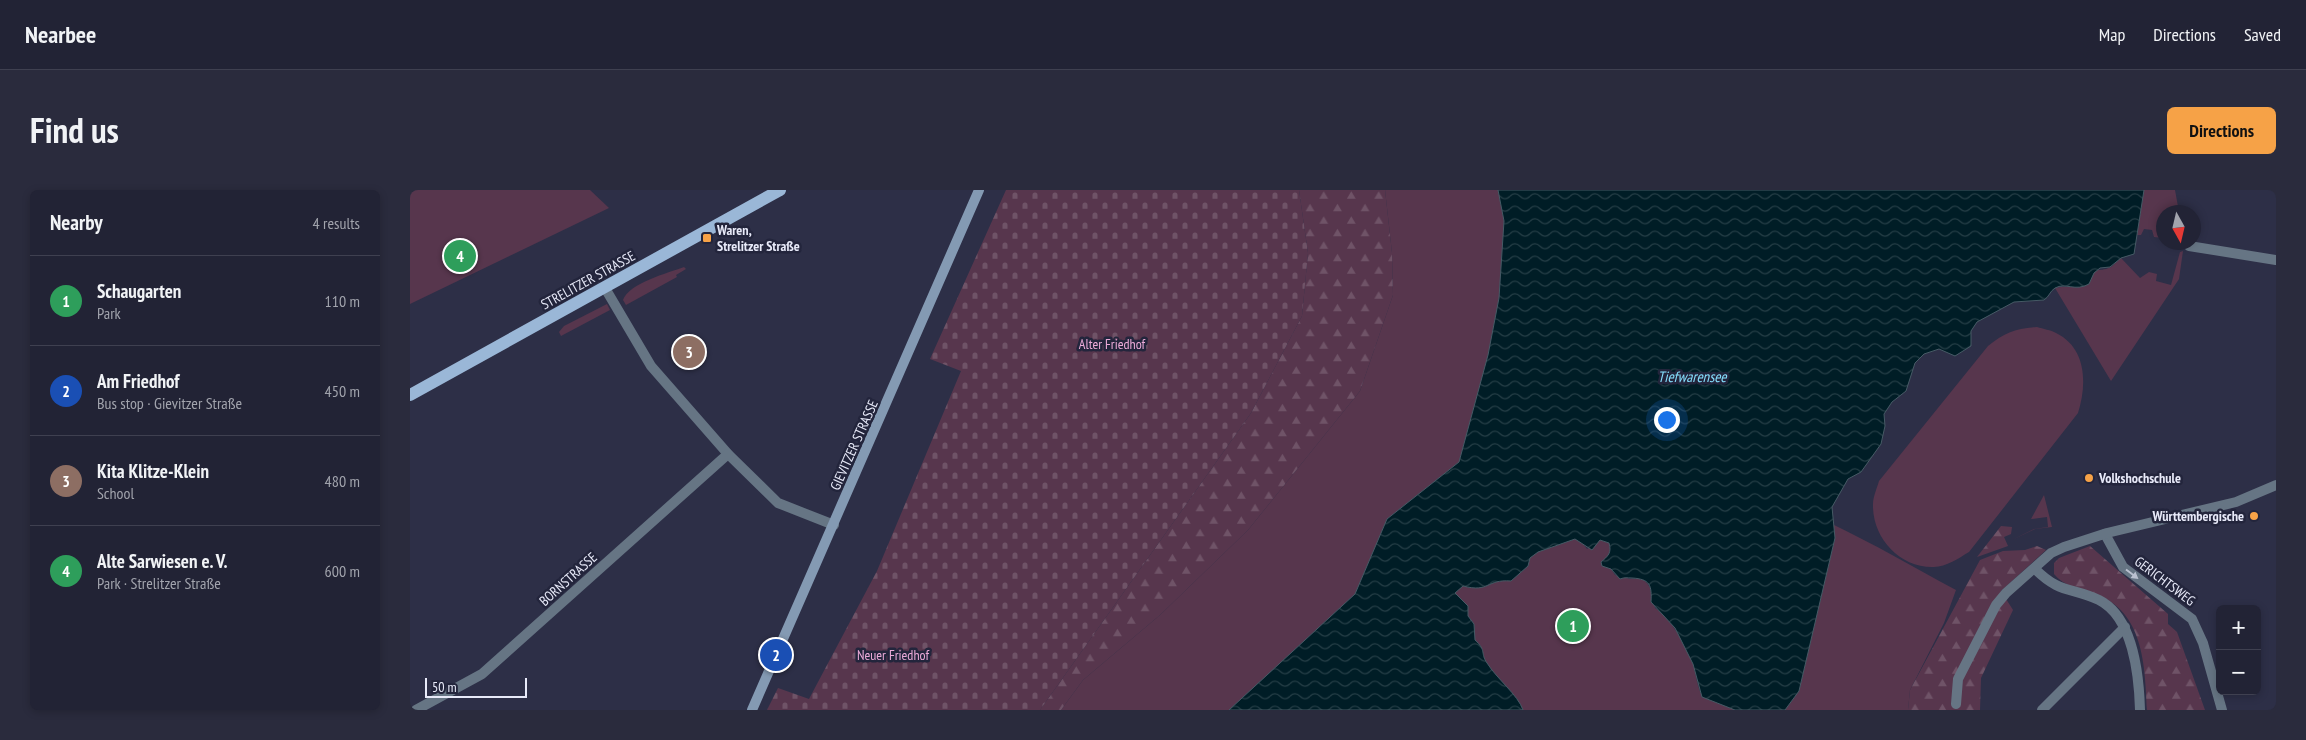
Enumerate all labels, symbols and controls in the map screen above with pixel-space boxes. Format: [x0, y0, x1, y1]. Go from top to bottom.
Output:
text: Nearbee [25, 19, 96, 50]
text: Map [2099, 23, 2125, 46]
text: Directions [2153, 23, 2216, 46]
text: Saved [2244, 23, 2281, 46]
text: Find us [30, 107, 119, 153]
button: Directions [2167, 107, 2276, 154]
north arrow [2156, 205, 2201, 250]
text: Nearby [50, 209, 103, 236]
text: 4 results [313, 213, 360, 233]
place label: Waren, Strelitzer Straße [716, 221, 800, 255]
marker: Waren, Strelitzer Straße [701, 232, 713, 244]
pin: 4 [444, 237, 476, 275]
street label: STRELITZER STRASSE [538, 247, 638, 313]
text: Schaugarten [97, 279, 181, 303]
text: 1 [62, 291, 70, 311]
text: 110 m [325, 291, 360, 311]
text: Park [97, 303, 121, 323]
pin: 3 [673, 333, 705, 371]
park label: Alter Friedhof [1079, 335, 1146, 353]
water label: Tiefwarensee [1657, 367, 1727, 386]
text: Am Friedhof [97, 369, 179, 393]
text: 2 [62, 381, 70, 401]
text: 450 m [325, 381, 360, 401]
text: Bus stop · Gievitzer Straße [97, 393, 242, 413]
street label: GIEVITZER STRASSE [826, 397, 882, 493]
your location [1654, 407, 1680, 433]
text: Kita Klitze-Klein [97, 459, 209, 483]
place label: Volkshochschule [2098, 469, 2181, 487]
text: 3 [62, 471, 70, 491]
text: 480 m [325, 471, 360, 491]
marker: Volkshochschule [2083, 472, 2095, 484]
text: School [97, 483, 134, 503]
place label: Württembergische [2152, 507, 2244, 525]
marker: Württembergische [2248, 510, 2260, 522]
street label: BORNSTRASSE [535, 548, 601, 610]
text: Alte Sarwiesen e. V. [97, 549, 228, 573]
street label: GERICHTSWEG [2131, 552, 2199, 610]
text: 4 [62, 561, 70, 581]
text: 600 m [325, 561, 360, 581]
one-way arrow [2125, 568, 2138, 579]
text: Park · Strelitzer Straße [97, 573, 221, 593]
map controls [2216, 605, 2261, 695]
button: + [2216, 605, 2261, 650]
pin: 1 [1557, 607, 1589, 645]
pin: 2 [760, 636, 792, 674]
park label: Neuer Friedhof [857, 646, 929, 664]
button: − [2216, 650, 2261, 695]
scale bar [425, 675, 528, 698]
text: 50 m [432, 678, 457, 696]

